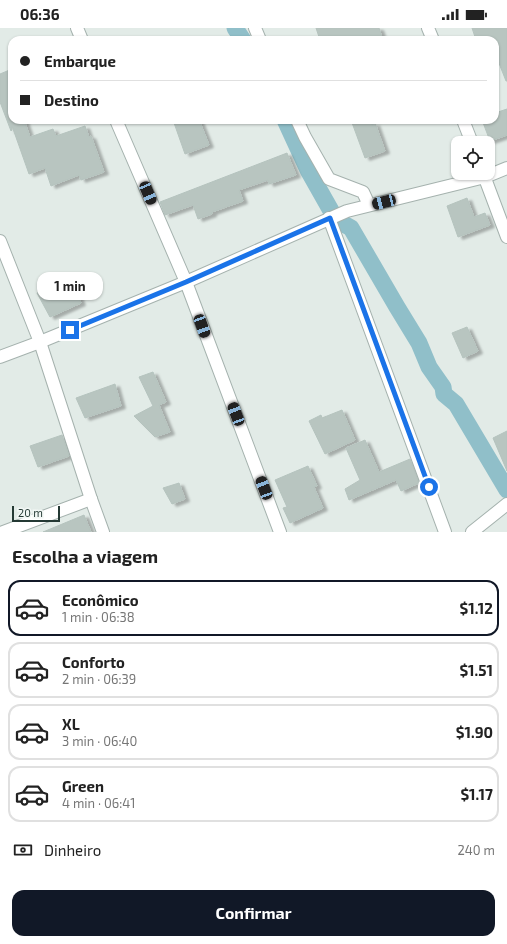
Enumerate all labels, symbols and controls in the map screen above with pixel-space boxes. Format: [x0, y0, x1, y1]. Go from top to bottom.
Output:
text: 06:36 [20, 5, 60, 23]
text: Embarque [44, 52, 116, 70]
text: Destino [44, 91, 99, 109]
map controls [451, 136, 495, 180]
button: locate [451, 136, 495, 180]
car [138, 180, 158, 206]
car [371, 193, 397, 211]
callout: 1 min [37, 272, 103, 300]
text: 1 min [54, 278, 86, 294]
car [192, 313, 212, 339]
route end [61, 321, 79, 339]
car [226, 401, 246, 427]
car [254, 475, 274, 501]
route start [420, 478, 438, 496]
scale bar [12, 504, 60, 523]
text: 20 m [18, 506, 43, 519]
text: Escolha a viagem [12, 545, 158, 567]
icon: car [14, 590, 50, 626]
text: Econômico [62, 591, 139, 609]
text: $1.12 [460, 599, 493, 617]
text: 1 min · 06:38 [62, 609, 135, 625]
icon: car [14, 652, 50, 688]
text: Conforto [62, 653, 125, 671]
text: $1.51 [459, 661, 493, 679]
text: 2 min · 06:39 [62, 671, 136, 687]
icon: car [14, 714, 50, 750]
text: XL [62, 715, 80, 733]
text: $1.90 [456, 723, 493, 741]
text: 3 min · 06:40 [62, 733, 137, 749]
icon: car [14, 776, 50, 812]
text: Green [62, 777, 104, 795]
text: $1.17 [460, 785, 493, 803]
text: 4 min · 06:41 [62, 795, 135, 811]
icon: cash [12, 839, 34, 861]
text: Dinheiro [44, 841, 101, 859]
text: 240 m [458, 842, 495, 858]
button: Confirmar [12, 890, 495, 936]

